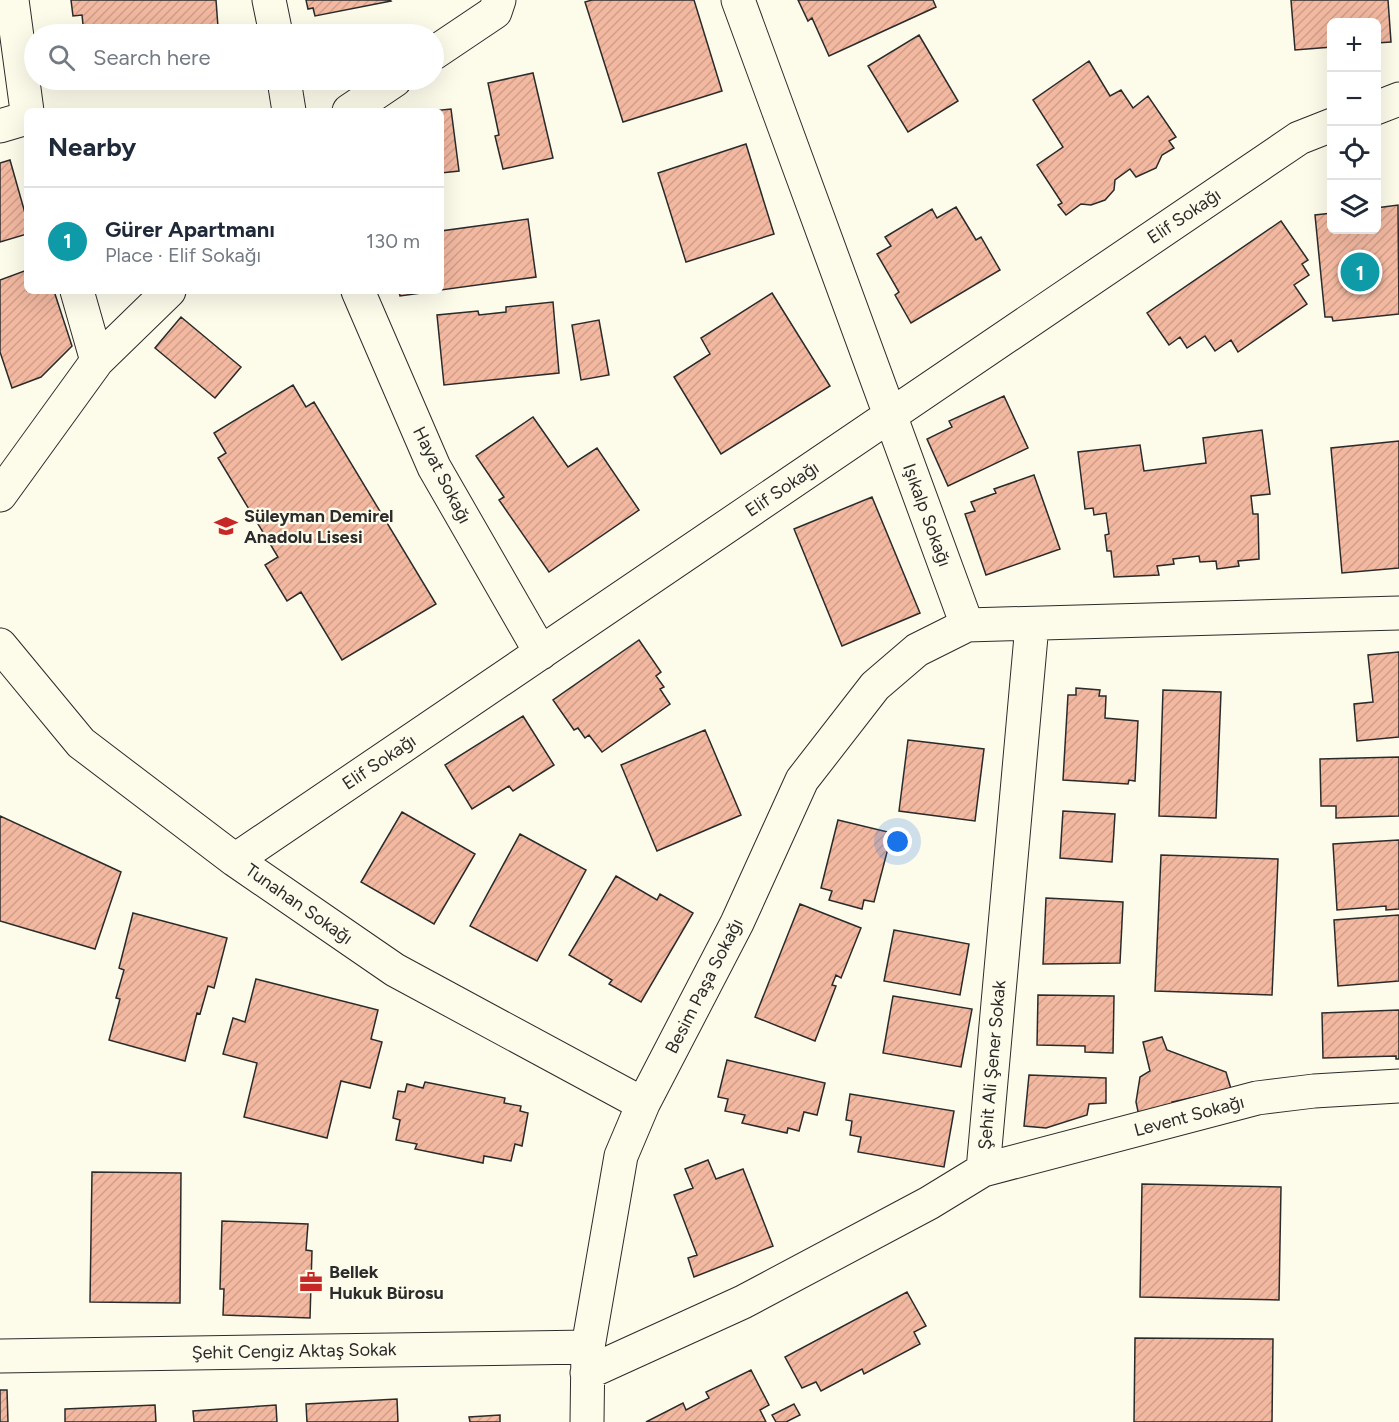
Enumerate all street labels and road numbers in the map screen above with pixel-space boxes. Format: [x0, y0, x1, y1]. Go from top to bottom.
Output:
street label: Elif Sokağı [1143, 183, 1225, 249]
street label: Hayat Sokağı [408, 423, 476, 527]
street label: Elif Sokağı [741, 456, 823, 522]
street label: Işıkalp Sokağı [898, 460, 956, 570]
street label: Elif Sokağı [338, 729, 420, 795]
street label: Tunahan Sokağı [241, 859, 357, 949]
street label: Besim Paşa Sokağı [660, 915, 748, 1057]
street label: Şehit Ali Şener Sokak [974, 979, 1010, 1151]
street label: Levent Sokağı [1131, 1091, 1247, 1141]
street label: Şehit Cengiz Aktaş Sokak [191, 1338, 397, 1364]

